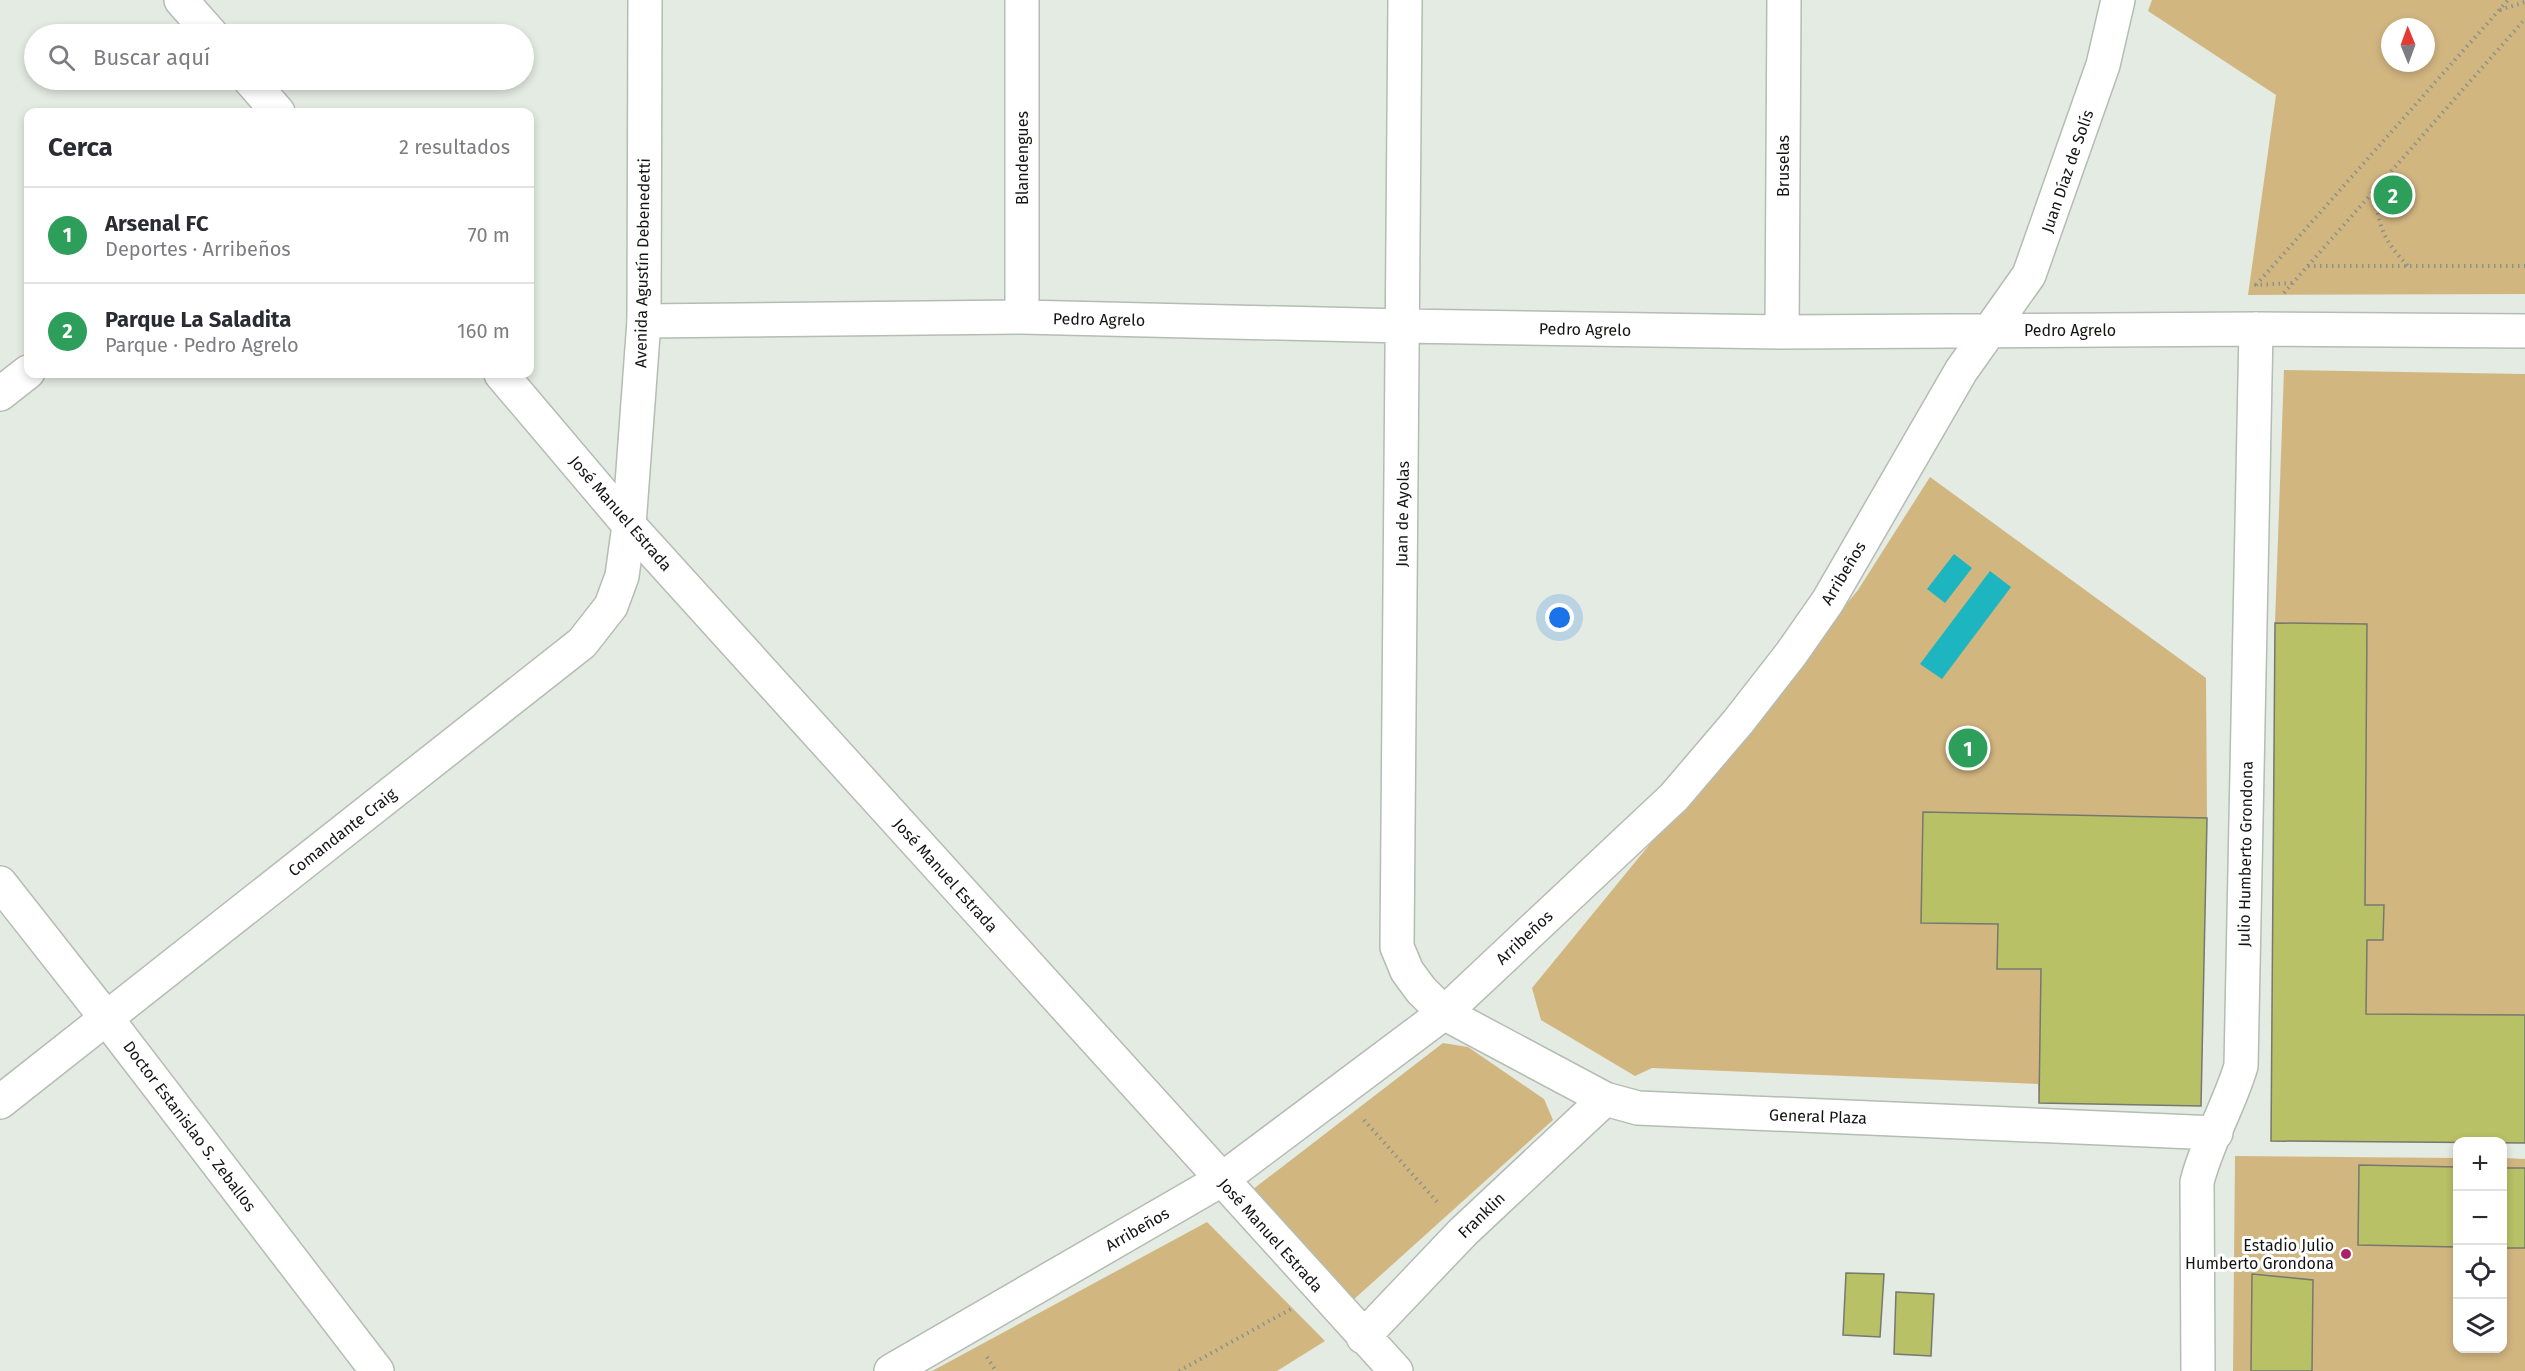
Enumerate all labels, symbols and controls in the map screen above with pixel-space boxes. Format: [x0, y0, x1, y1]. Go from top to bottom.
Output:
north arrow [2381, 18, 2435, 72]
search box [24, 24, 534, 90]
icon: search [45, 41, 78, 74]
text: Buscar aquí [93, 44, 210, 71]
street label: Juan Díaz de Solís [2038, 107, 2097, 235]
street label: Blandengues [1013, 111, 1032, 205]
text: Cerca [48, 132, 113, 163]
text: 2 resultados [399, 135, 510, 159]
street label: Bruselas [1774, 135, 1793, 197]
street label: Avenida Agustín Debenedetti [631, 158, 654, 368]
pin: 2 [2374, 172, 2412, 218]
text: Arsenal FC [105, 210, 209, 237]
text: 1 [63, 223, 72, 247]
text: 70 m [468, 223, 510, 247]
text: Deportes · Arribeños [105, 237, 291, 261]
text: Parque La Saladita [105, 306, 291, 333]
street label: Pedro Agrelo [1053, 309, 1145, 330]
text: 2 [62, 319, 73, 343]
text: 160 m [457, 319, 510, 343]
street label: Pedro Agrelo [1539, 319, 1631, 340]
street label: Pedro Agrelo [2024, 321, 2116, 340]
text: Parque · Pedro Agrelo [105, 333, 299, 357]
street label: José Manuel Estrada [565, 452, 676, 575]
street label: Juan de Ayolas [1392, 461, 1413, 567]
street label: Arribeños [1817, 538, 1870, 608]
your location [1545, 603, 1574, 632]
pin: 1 [1948, 726, 1988, 771]
street label: Julio Humberto Grondona [2234, 761, 2257, 947]
street label: Comandante Craig [285, 784, 401, 880]
street label: José Manuel Estrada [890, 815, 1002, 936]
street label: Arribeños [1492, 906, 1557, 968]
street label: Doctor Estanislao S. Zeballos [119, 1037, 260, 1215]
street label: General Plaza [1769, 1105, 1867, 1128]
map controls [2453, 1137, 2507, 1353]
button: + [2453, 1137, 2507, 1191]
street label: José Manuel Estrada [1215, 1175, 1327, 1296]
street label: Franklin [1454, 1188, 1509, 1242]
button: − [2453, 1191, 2507, 1245]
street label: Arribeños [1102, 1204, 1173, 1255]
place label: Estadio Julio Humberto Grondona [2185, 1236, 2334, 1273]
button: locate [2453, 1245, 2507, 1299]
marker: Estadio Julio Humberto Grondona [2339, 1247, 2353, 1261]
button: layers [2453, 1299, 2507, 1353]

